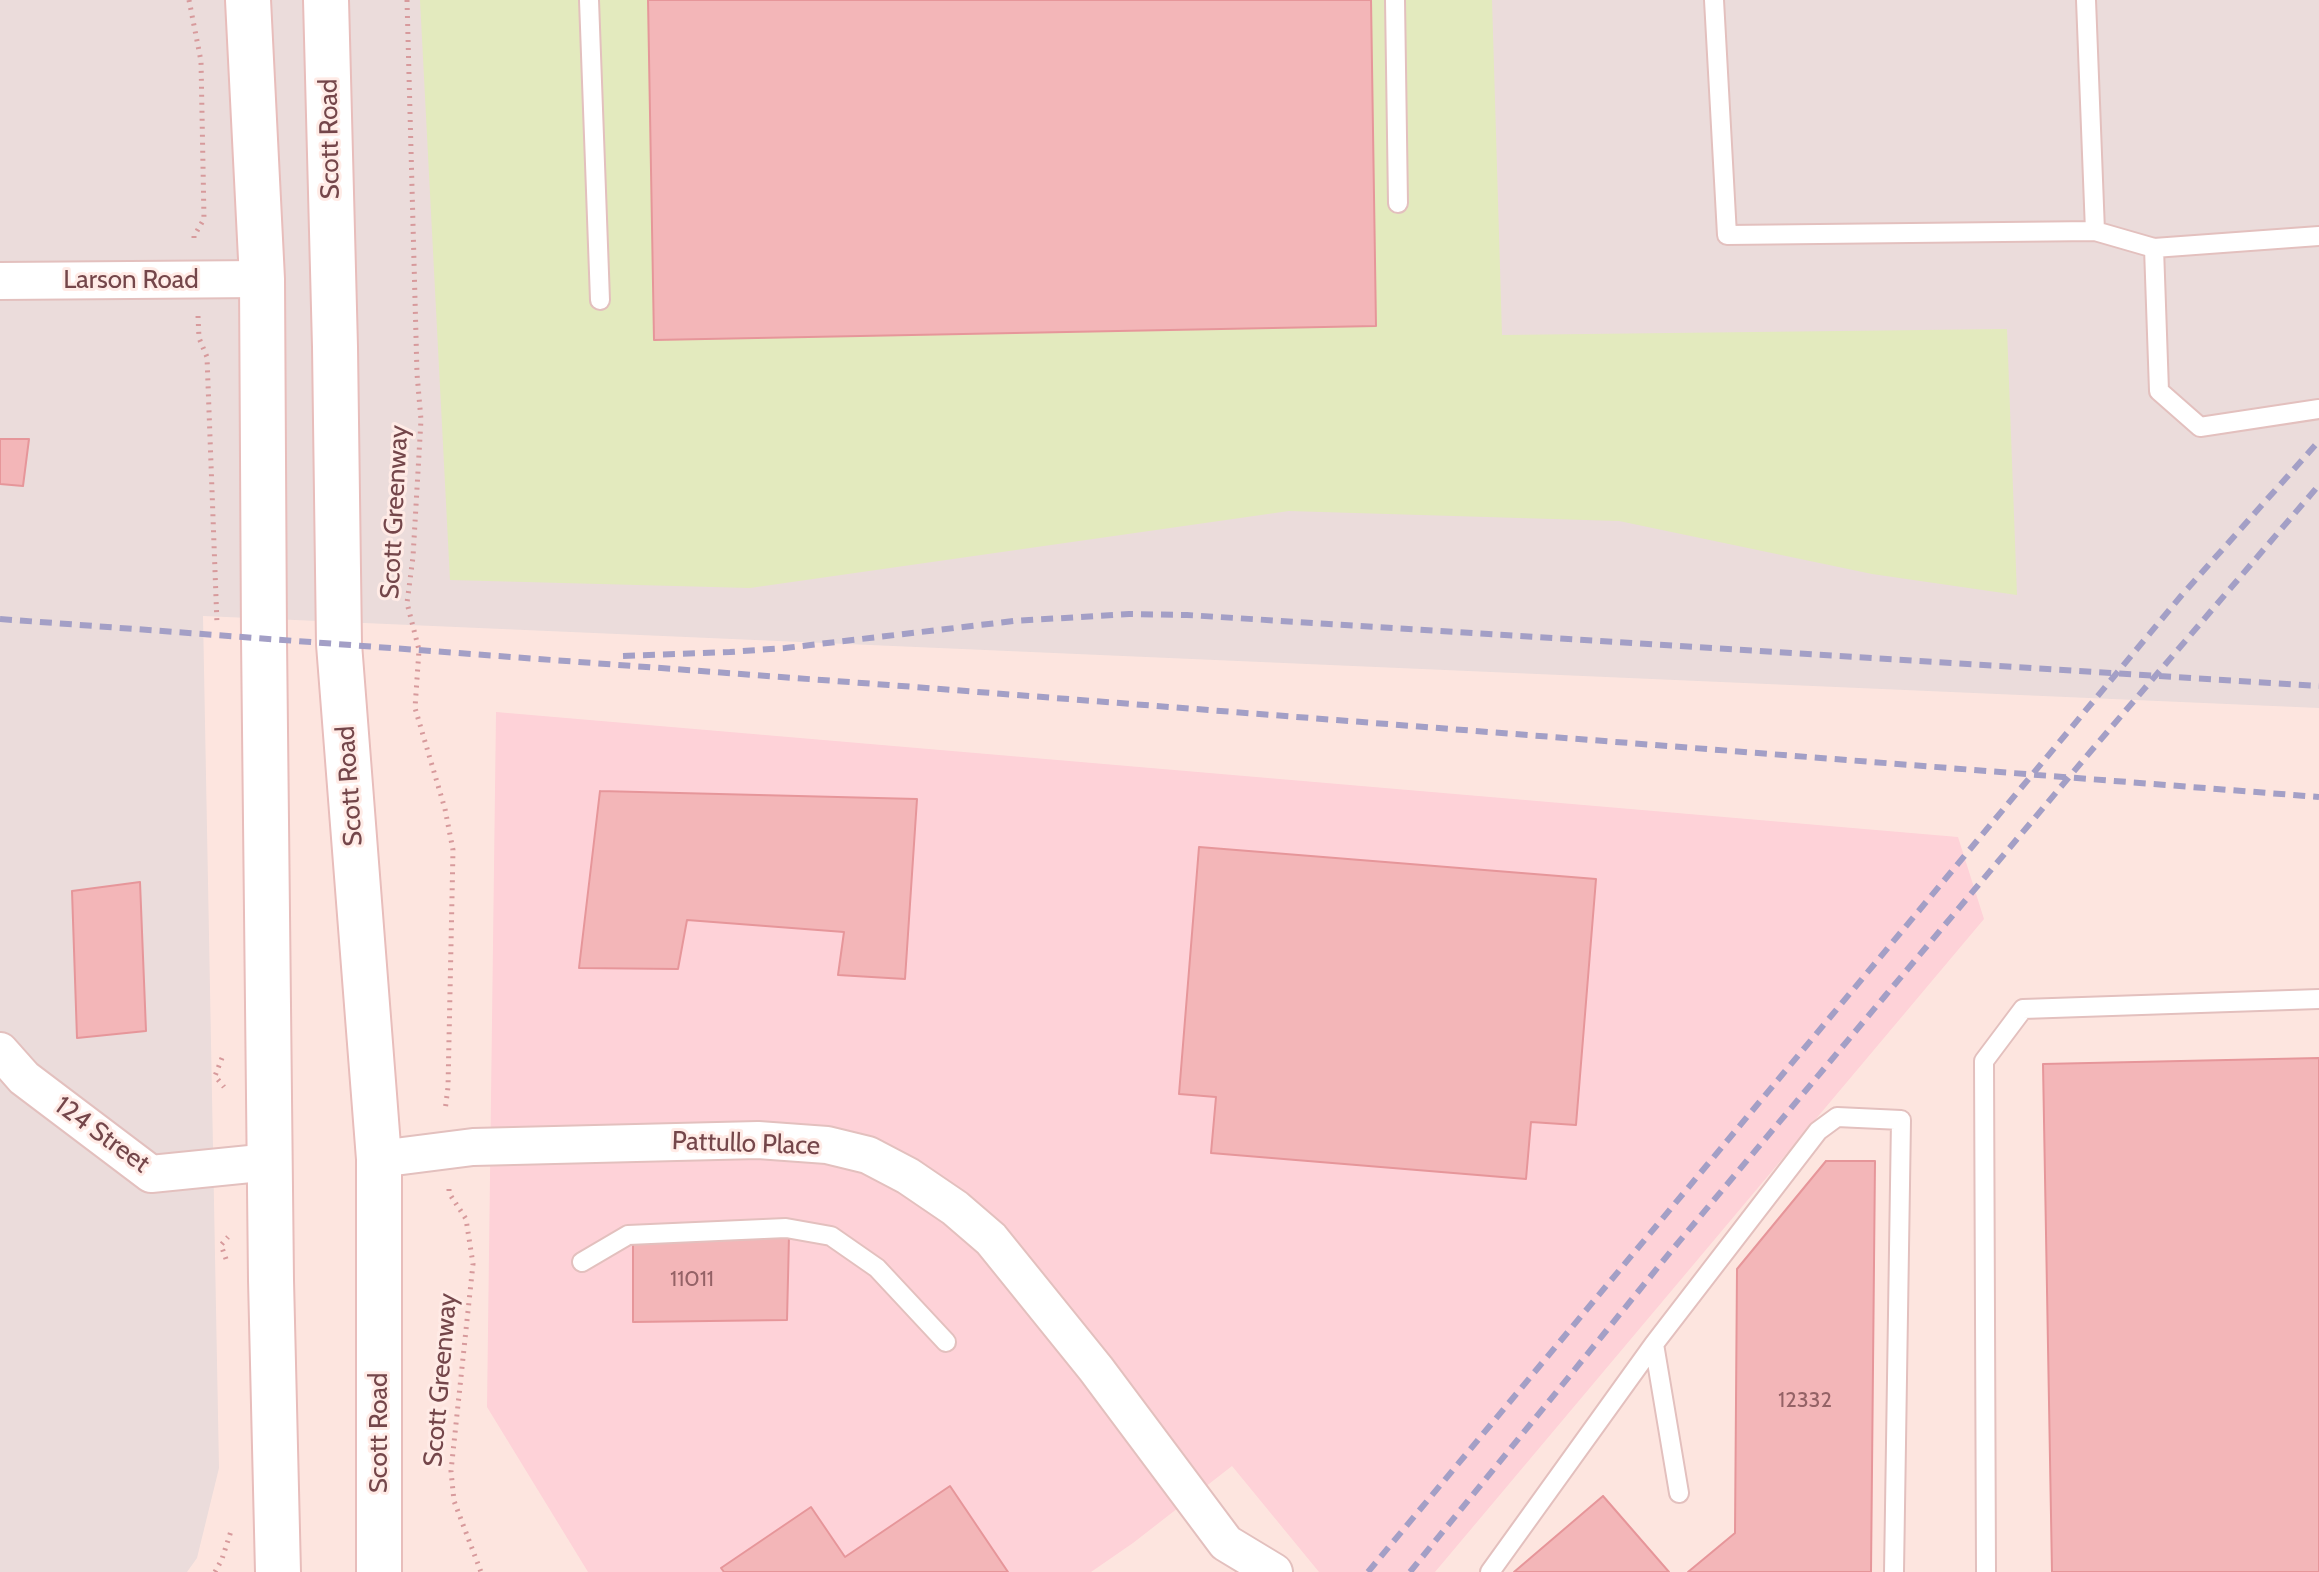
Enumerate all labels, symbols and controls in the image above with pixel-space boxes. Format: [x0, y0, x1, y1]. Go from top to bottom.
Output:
street label: Scott Road [313, 78, 347, 200]
street label: Larson Road [63, 264, 199, 296]
street label: Scott Greenway [375, 424, 415, 600]
street label: Scott Road [330, 725, 370, 847]
street label: 124 Street [48, 1090, 156, 1180]
street label: Pattullo Place [671, 1126, 821, 1162]
house number: 11011 [670, 1267, 714, 1293]
street label: Scott Greenway [418, 1292, 464, 1468]
street label: Scott Road [363, 1373, 395, 1493]
house number: 12332 [1778, 1388, 1832, 1414]

